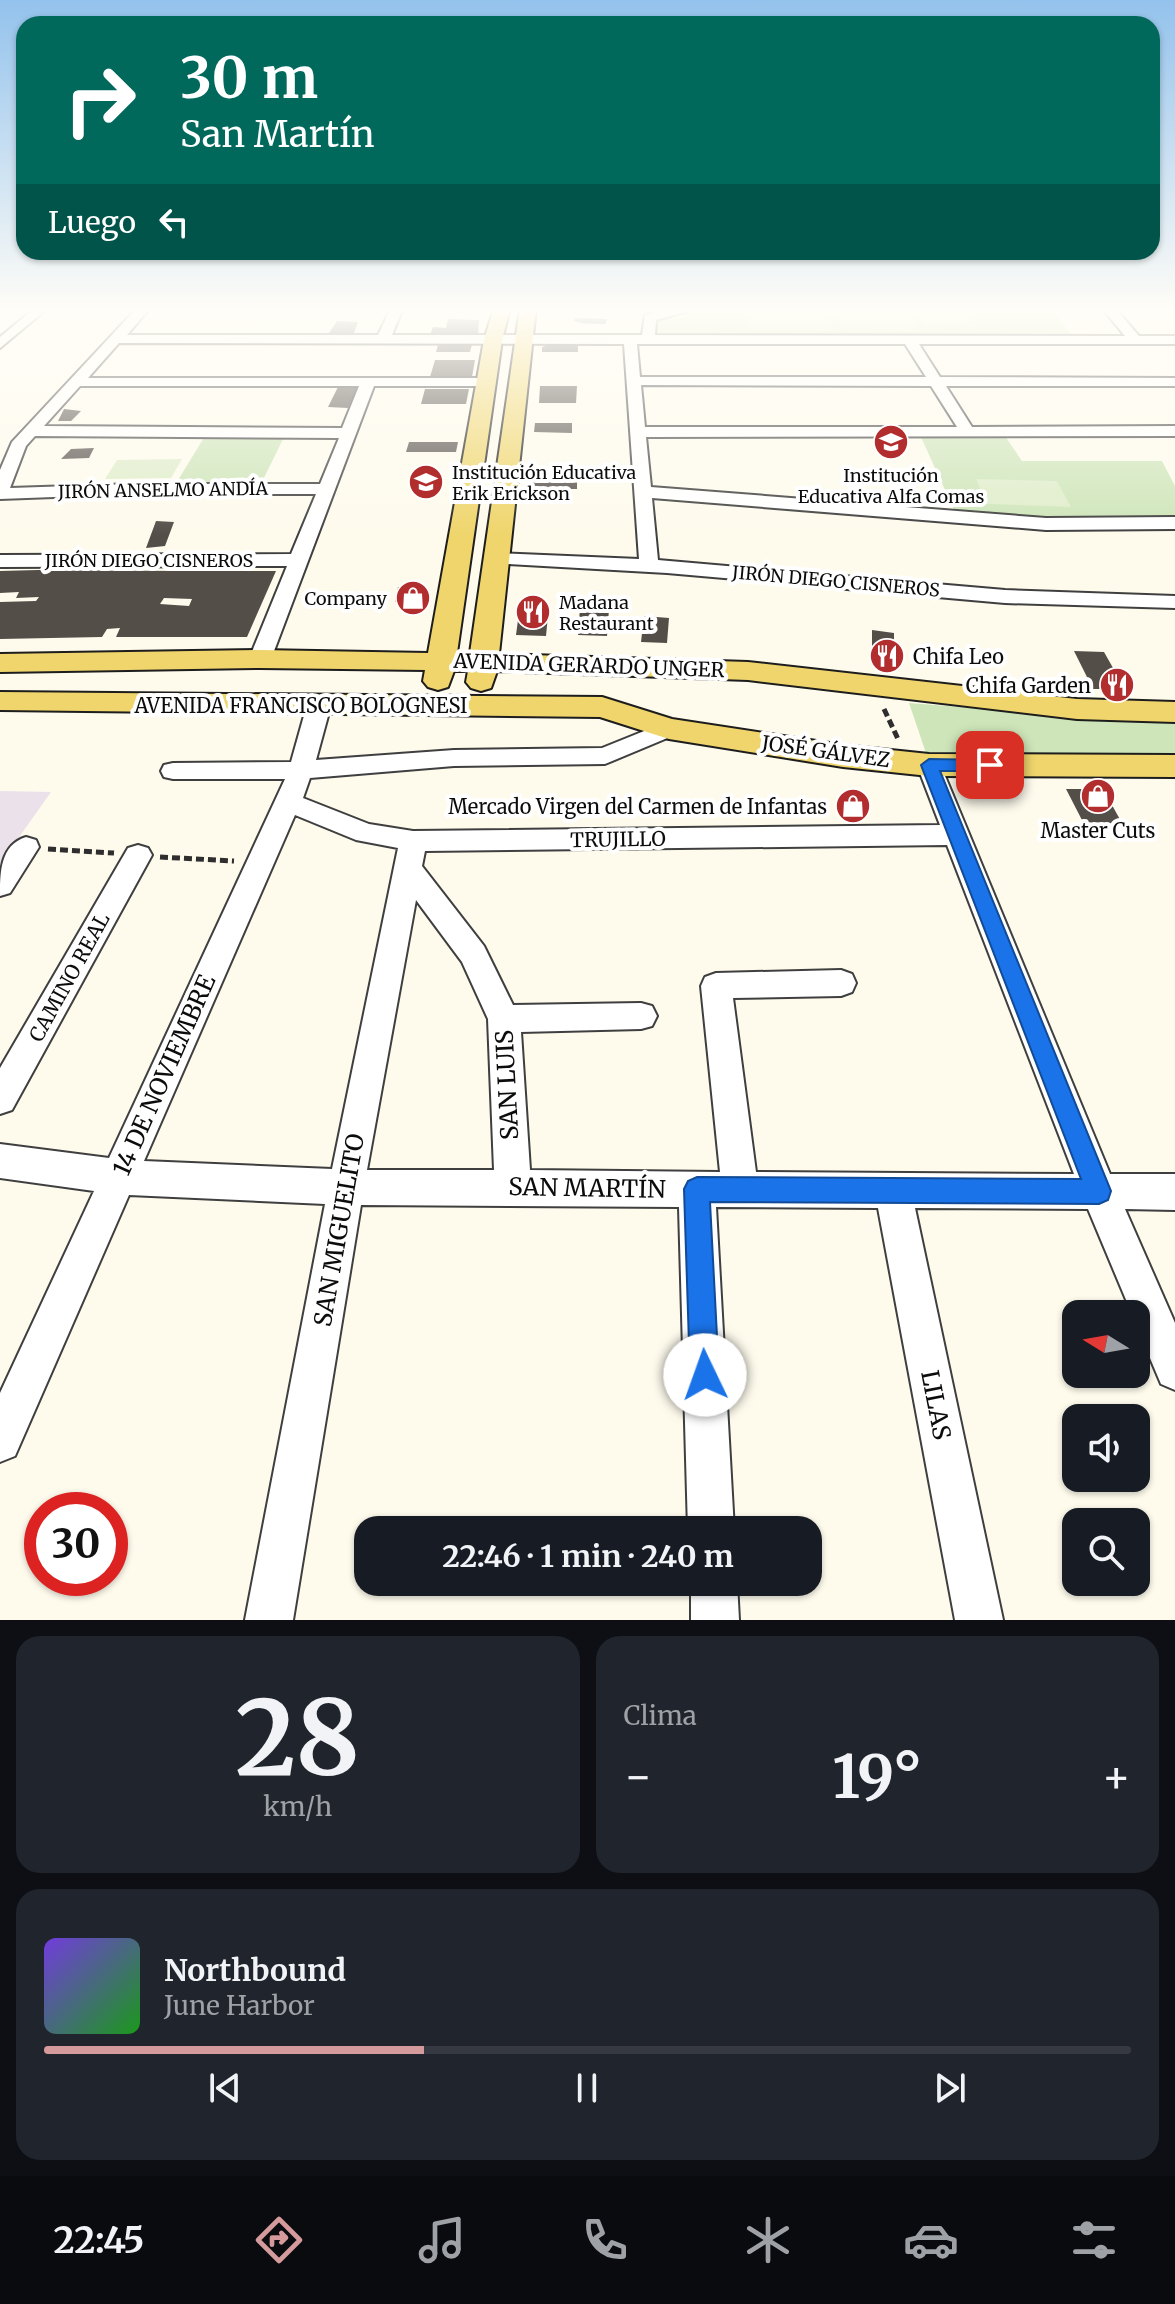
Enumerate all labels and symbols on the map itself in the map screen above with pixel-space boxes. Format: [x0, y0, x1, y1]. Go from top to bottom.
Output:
school or university icon: Institución Educativa Alfa Comas [872, 423, 910, 461]
place label: Institución Educativa Erik Erickson [452, 461, 637, 505]
school or university icon: Institución Educativa Erik Erickson [407, 463, 445, 501]
place label: Institución Educativa Alfa Comas [798, 464, 984, 508]
street label: JIRÓN ANSELMO ANDÍA [57, 477, 269, 503]
street label: JIRÓN DIEGO CISNEROS [44, 549, 254, 572]
street label: JIRÓN DIEGO CISNEROS [730, 560, 941, 602]
shop icon: Company [394, 579, 432, 617]
place label: Company [305, 587, 388, 610]
place label: Madana Restaurant [559, 591, 654, 635]
restaurant icon: Madana Restaurant [514, 593, 552, 631]
restaurant icon: Chifa Leo [868, 637, 906, 675]
place label: Chifa Leo [913, 644, 1004, 669]
street label: AVENIDA GERARDO UNGER [452, 648, 725, 682]
restaurant icon: Chifa Garden [1098, 666, 1136, 704]
place label: Chifa Garden [966, 673, 1091, 698]
street label: AVENIDA FRANCISCO BOLOGNESI [133, 693, 468, 718]
street label: JOSÉ GÁLVEZ [759, 728, 892, 772]
pin [956, 731, 1024, 799]
shop icon: Master Cuts [1079, 777, 1117, 815]
shop icon: Mercado Virgen del Carmen de Infantas [834, 787, 872, 825]
place label: Mercado Virgen del Carmen de Infantas [448, 794, 827, 819]
place label: Master Cuts [1041, 818, 1155, 843]
street label: TRUJILLO [570, 826, 666, 852]
street label: CAMINO REAL [23, 908, 115, 1046]
street label: 14 DE NOVIEMBRE [106, 969, 223, 1180]
street label: SAN LUIS [489, 1029, 525, 1141]
street label: SAN MIGUELITO [307, 1131, 371, 1329]
street label: SAN MARTÍN [508, 1170, 666, 1205]
north arrow [1062, 1300, 1150, 1388]
position arrow [663, 1333, 747, 1417]
street label: LILAS [914, 1368, 958, 1442]
speed limit sign: 30 [24, 1492, 128, 1596]

